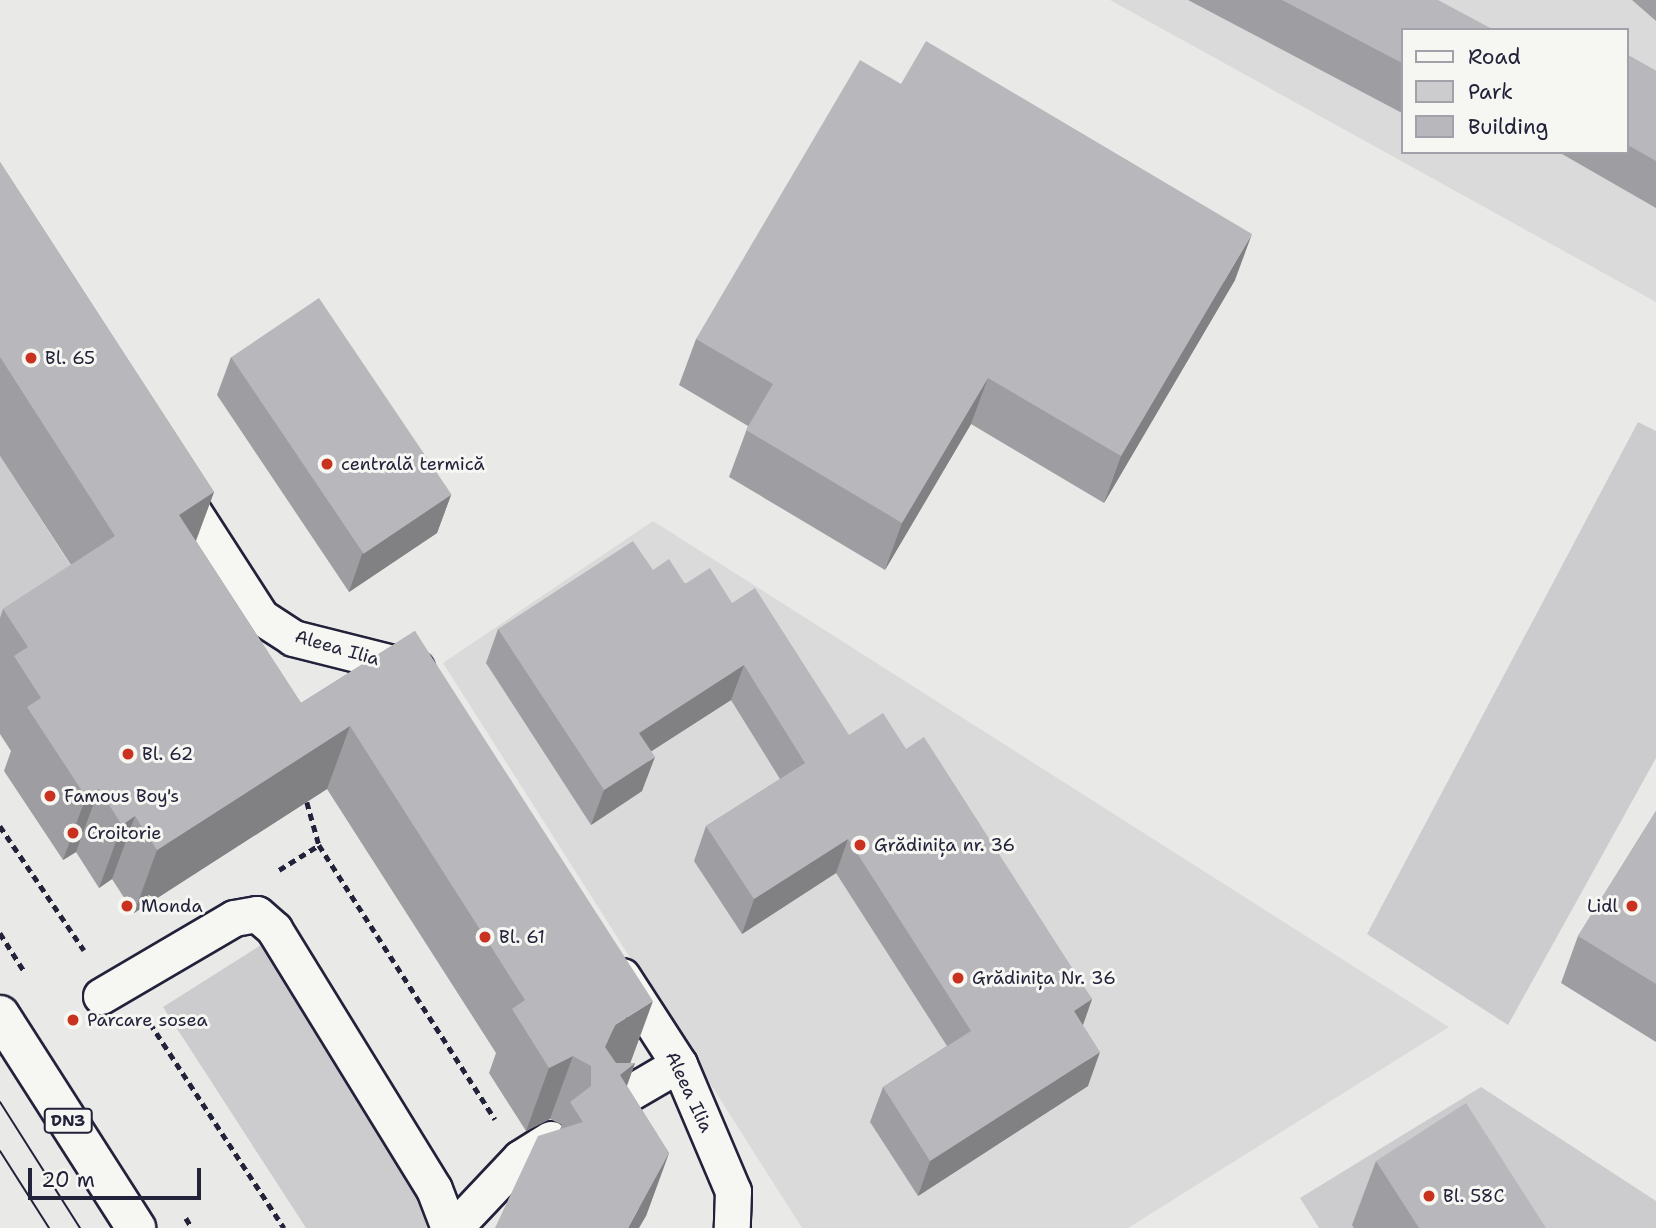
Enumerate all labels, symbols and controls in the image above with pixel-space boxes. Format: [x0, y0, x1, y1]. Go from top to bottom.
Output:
legend [1400, 28, 1628, 154]
text: Road [1468, 43, 1521, 71]
text: Park [1468, 78, 1513, 106]
text: Building [1468, 113, 1548, 141]
place label: Bl. 65 [45, 347, 95, 369]
marker: Bl. 65 [23, 350, 39, 366]
place label: centrală termică [341, 453, 485, 475]
marker: centrală termică [319, 456, 335, 472]
street label: Aleea Ilia [292, 626, 382, 670]
place label: Bl. 62 [142, 743, 193, 765]
marker: Bl. 62 [120, 746, 136, 762]
place label: Famous Boy's [64, 785, 179, 807]
marker: Famous Boy's [42, 788, 58, 804]
place label: Croitorie [87, 822, 161, 844]
marker: Croitorie [65, 825, 81, 841]
place label: Grădinița nr. 36 [874, 834, 1015, 856]
marker: Grădinița nr. 36 [852, 837, 868, 853]
place label: Monda [141, 895, 203, 917]
place label: Lidl [1587, 895, 1618, 917]
marker: Monda [119, 898, 135, 914]
marker: Lidl [1624, 898, 1640, 914]
place label: Bl. 61 [499, 926, 545, 948]
marker: Bl. 61 [477, 929, 493, 945]
place label: Grădinița Nr. 36 [972, 967, 1116, 989]
marker: Grădinița Nr. 36 [950, 970, 966, 986]
place label: Parcare sosea [87, 1009, 208, 1031]
marker: Parcare sosea [65, 1012, 81, 1028]
street label: Aleea Ilia [661, 1048, 717, 1136]
road number: DN3 [43, 1108, 92, 1134]
scale bar [32, 1154, 205, 1198]
text: 20 m [41, 1166, 95, 1194]
place label: Bl. 58C [1443, 1185, 1504, 1207]
marker: Bl. 58C [1421, 1188, 1437, 1204]

